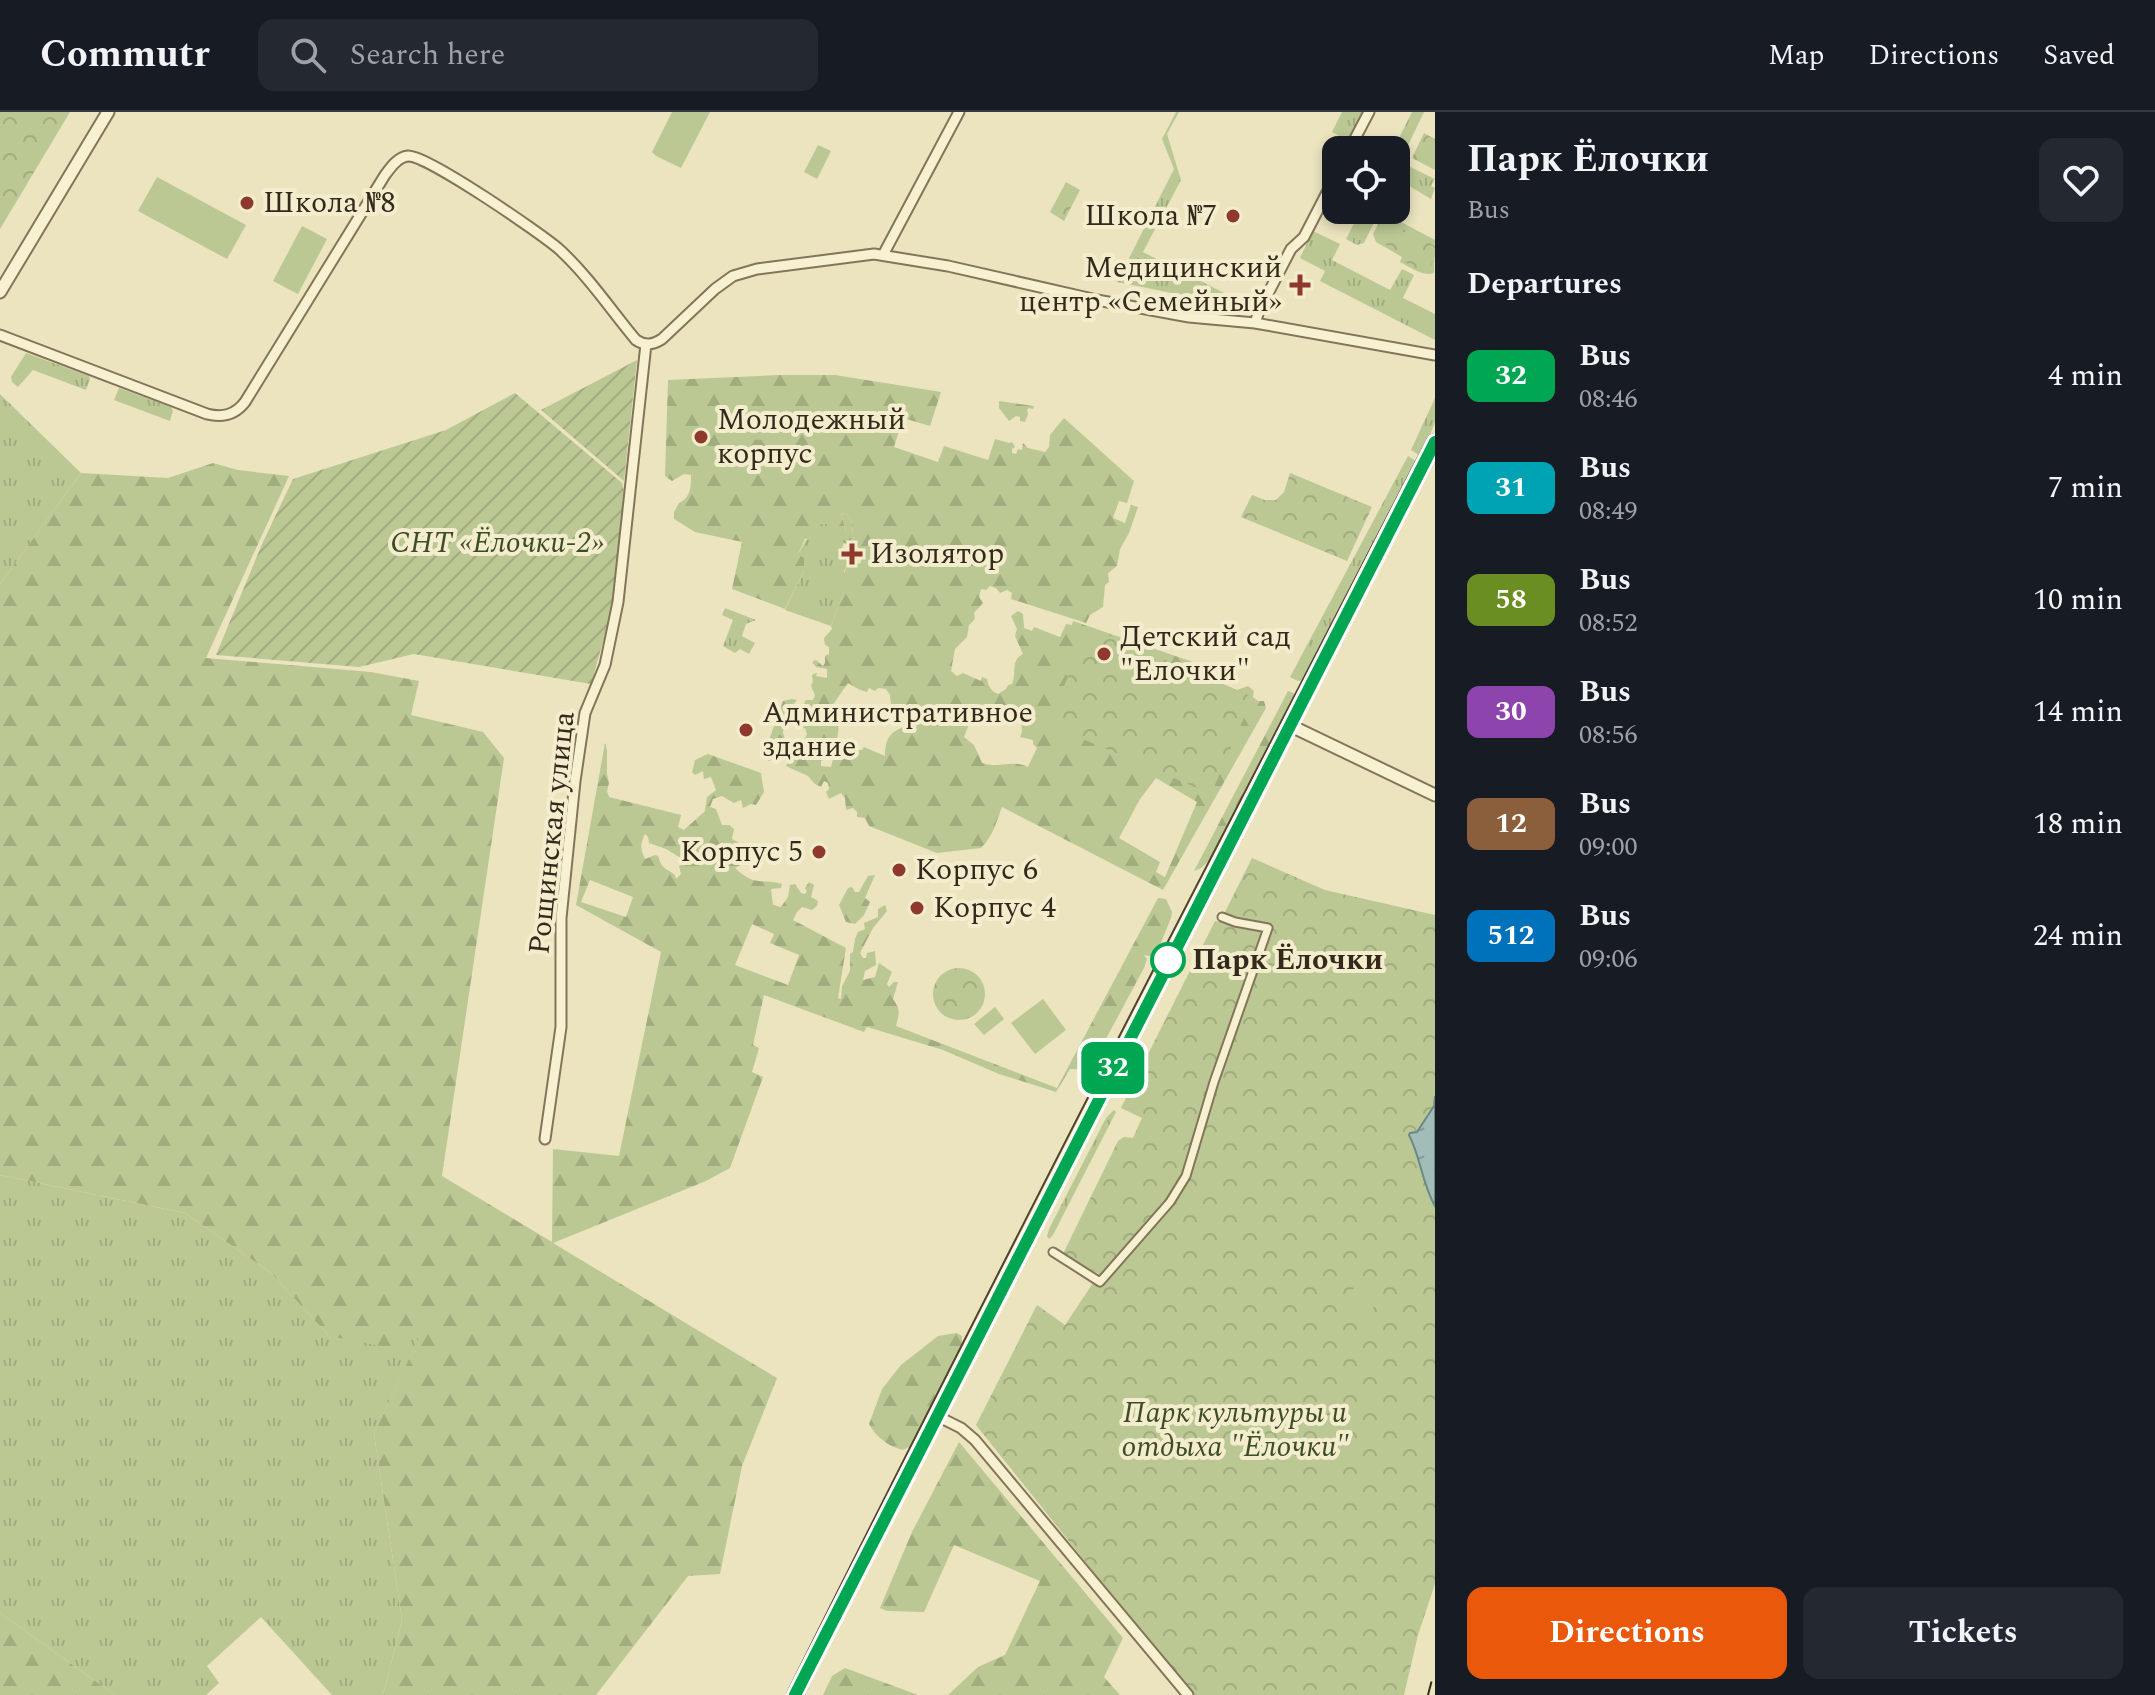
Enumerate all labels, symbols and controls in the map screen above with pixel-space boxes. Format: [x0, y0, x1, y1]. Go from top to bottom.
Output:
search box [258, 19, 818, 91]
text: Commutr [40, 26, 210, 84]
text: Search here [350, 32, 505, 78]
icon: search [286, 33, 330, 77]
text: Map [1768, 34, 1825, 77]
text: Directions [1869, 34, 1999, 77]
text: Saved [2043, 34, 2115, 77]
text: Парк Ёлочки [1467, 131, 1709, 189]
map controls [1322, 136, 1410, 224]
button: locate [1322, 136, 1410, 224]
button: heart [2039, 138, 2123, 222]
place label: Школа №8 [263, 180, 395, 226]
text: Bus [1467, 190, 1510, 230]
place label: Школа №7 [1085, 193, 1217, 239]
marker: Школа №8 [238, 194, 256, 212]
marker: Школа №7 [1224, 207, 1242, 225]
place label: Медицинский центр «Семейный» [1019, 245, 1282, 325]
text: Departures [1467, 261, 1622, 307]
marker: Медицинский центр «Семейный» [1289, 274, 1311, 296]
text: Bus [1579, 333, 1631, 379]
text: 4 min [2048, 353, 2123, 399]
text: 32 [1495, 354, 1527, 397]
text: 08:46 [1579, 379, 1638, 419]
place label: Молодежный корпус [717, 397, 906, 477]
marker: Молодежный корпус [692, 428, 710, 446]
text: Bus [1579, 445, 1631, 491]
text: 7 min [2048, 465, 2123, 511]
text: 31 [1495, 466, 1527, 509]
text: 08:49 [1579, 491, 1638, 531]
park label: СНТ «Ёлочки-2» [390, 520, 604, 566]
place label: Изолятор [870, 531, 1004, 577]
marker: Изолятор [841, 543, 863, 565]
text: Bus [1579, 557, 1631, 603]
text: 10 min [2033, 577, 2123, 623]
text: 58 [1495, 578, 1527, 621]
text: 08:52 [1579, 603, 1638, 643]
place label: Детский сад "Елочки" [1120, 614, 1291, 694]
marker: Детский сад "Елочки" [1095, 645, 1113, 663]
text: Bus [1579, 669, 1631, 715]
text: 14 min [2033, 689, 2123, 735]
place label: Административное здание [762, 690, 1033, 770]
text: 30 [1495, 690, 1527, 733]
street label: Рощинская улица [516, 709, 588, 957]
text: 08:56 [1579, 715, 1638, 755]
marker: Административное здание [737, 721, 755, 739]
text: Bus [1579, 781, 1631, 827]
text: 18 min [2033, 801, 2123, 847]
text: 12 [1495, 802, 1527, 845]
text: 09:00 [1579, 827, 1638, 867]
place label: Корпус 5 [680, 829, 803, 875]
marker: Корпус 5 [810, 843, 828, 861]
place label: Корпус 6 [915, 847, 1038, 893]
marker: Корпус 6 [890, 861, 908, 879]
place label: Корпус 4 [933, 885, 1056, 931]
text: Bus [1579, 893, 1631, 939]
marker: Корпус 4 [908, 899, 926, 917]
text: 24 min [2033, 913, 2123, 959]
text: 512 [1487, 914, 1535, 957]
place label: Парк Ёлочки [1192, 937, 1383, 983]
text: 09:06 [1579, 939, 1638, 979]
marker: Парк Ёлочки [1151, 943, 1185, 977]
line badge: 32 [1077, 1042, 1149, 1094]
text: 32 [1097, 1046, 1129, 1089]
park label: Парк культуры и отдыха "Ёлочки" [1121, 1390, 1349, 1470]
button: Directions [1467, 1587, 1787, 1679]
button: Tickets [1803, 1587, 2123, 1679]

